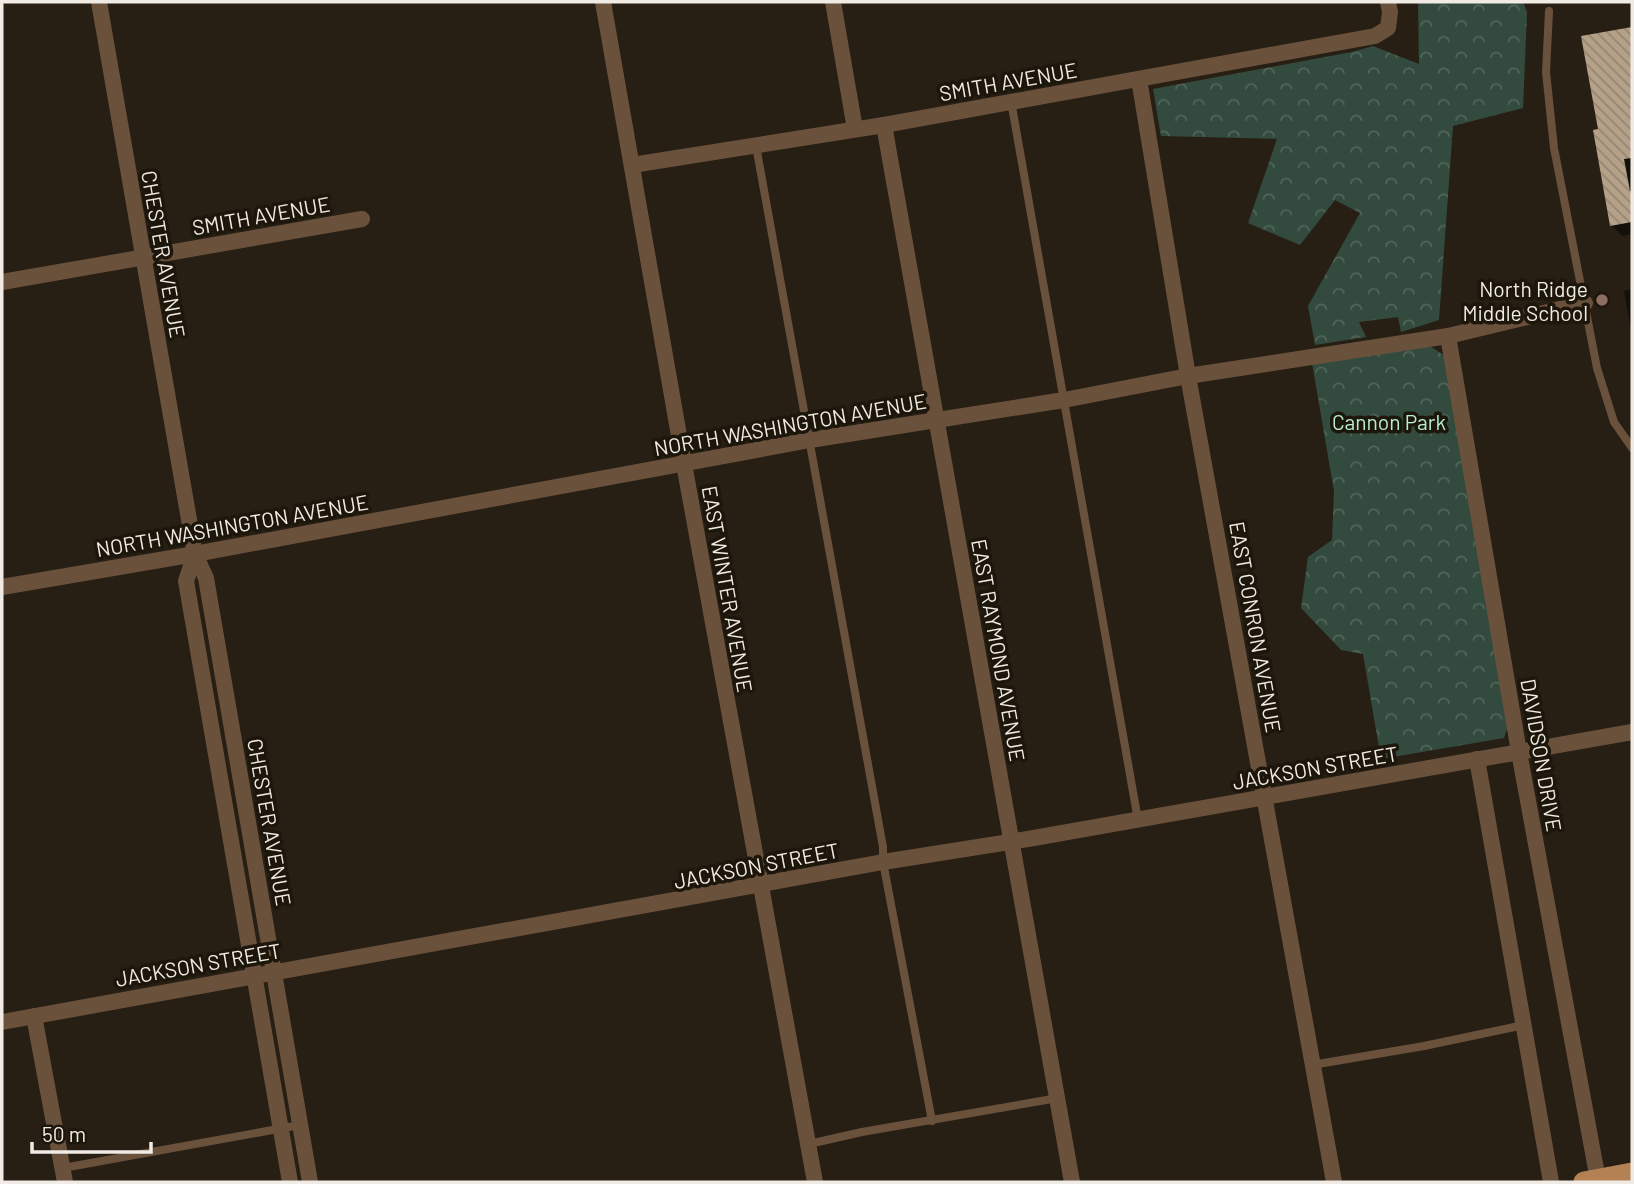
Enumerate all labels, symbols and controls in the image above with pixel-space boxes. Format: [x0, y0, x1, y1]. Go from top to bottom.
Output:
street label: SMITH AVENUE [937, 57, 1079, 105]
street label: CHESTER AVENUE [137, 168, 191, 340]
street label: SMITH AVENUE [190, 191, 332, 239]
place label: North Ridge Middle School [1462, 276, 1588, 325]
marker: North Ridge Middle School [1594, 292, 1610, 308]
street label: NORTH WASHINGTON AVENUE [652, 388, 928, 460]
park label: Cannon Park [1332, 409, 1446, 434]
street label: EAST WINTER AVENUE [698, 484, 758, 694]
street label: NORTH WASHINGTON AVENUE [94, 489, 370, 561]
street label: EAST CONRON AVENUE [1225, 519, 1287, 735]
street label: EAST RAYMOND AVENUE [967, 537, 1031, 763]
street label: DAVIDSON DRIVE [1516, 677, 1568, 833]
street label: CHESTER AVENUE [243, 736, 297, 908]
street label: JACKSON STREET [1230, 740, 1400, 794]
street label: JACKSON STREET [671, 837, 841, 893]
street label: JACKSON STREET [113, 937, 283, 991]
scale bar [32, 1110, 150, 1154]
text: 50 m [42, 1121, 86, 1146]

